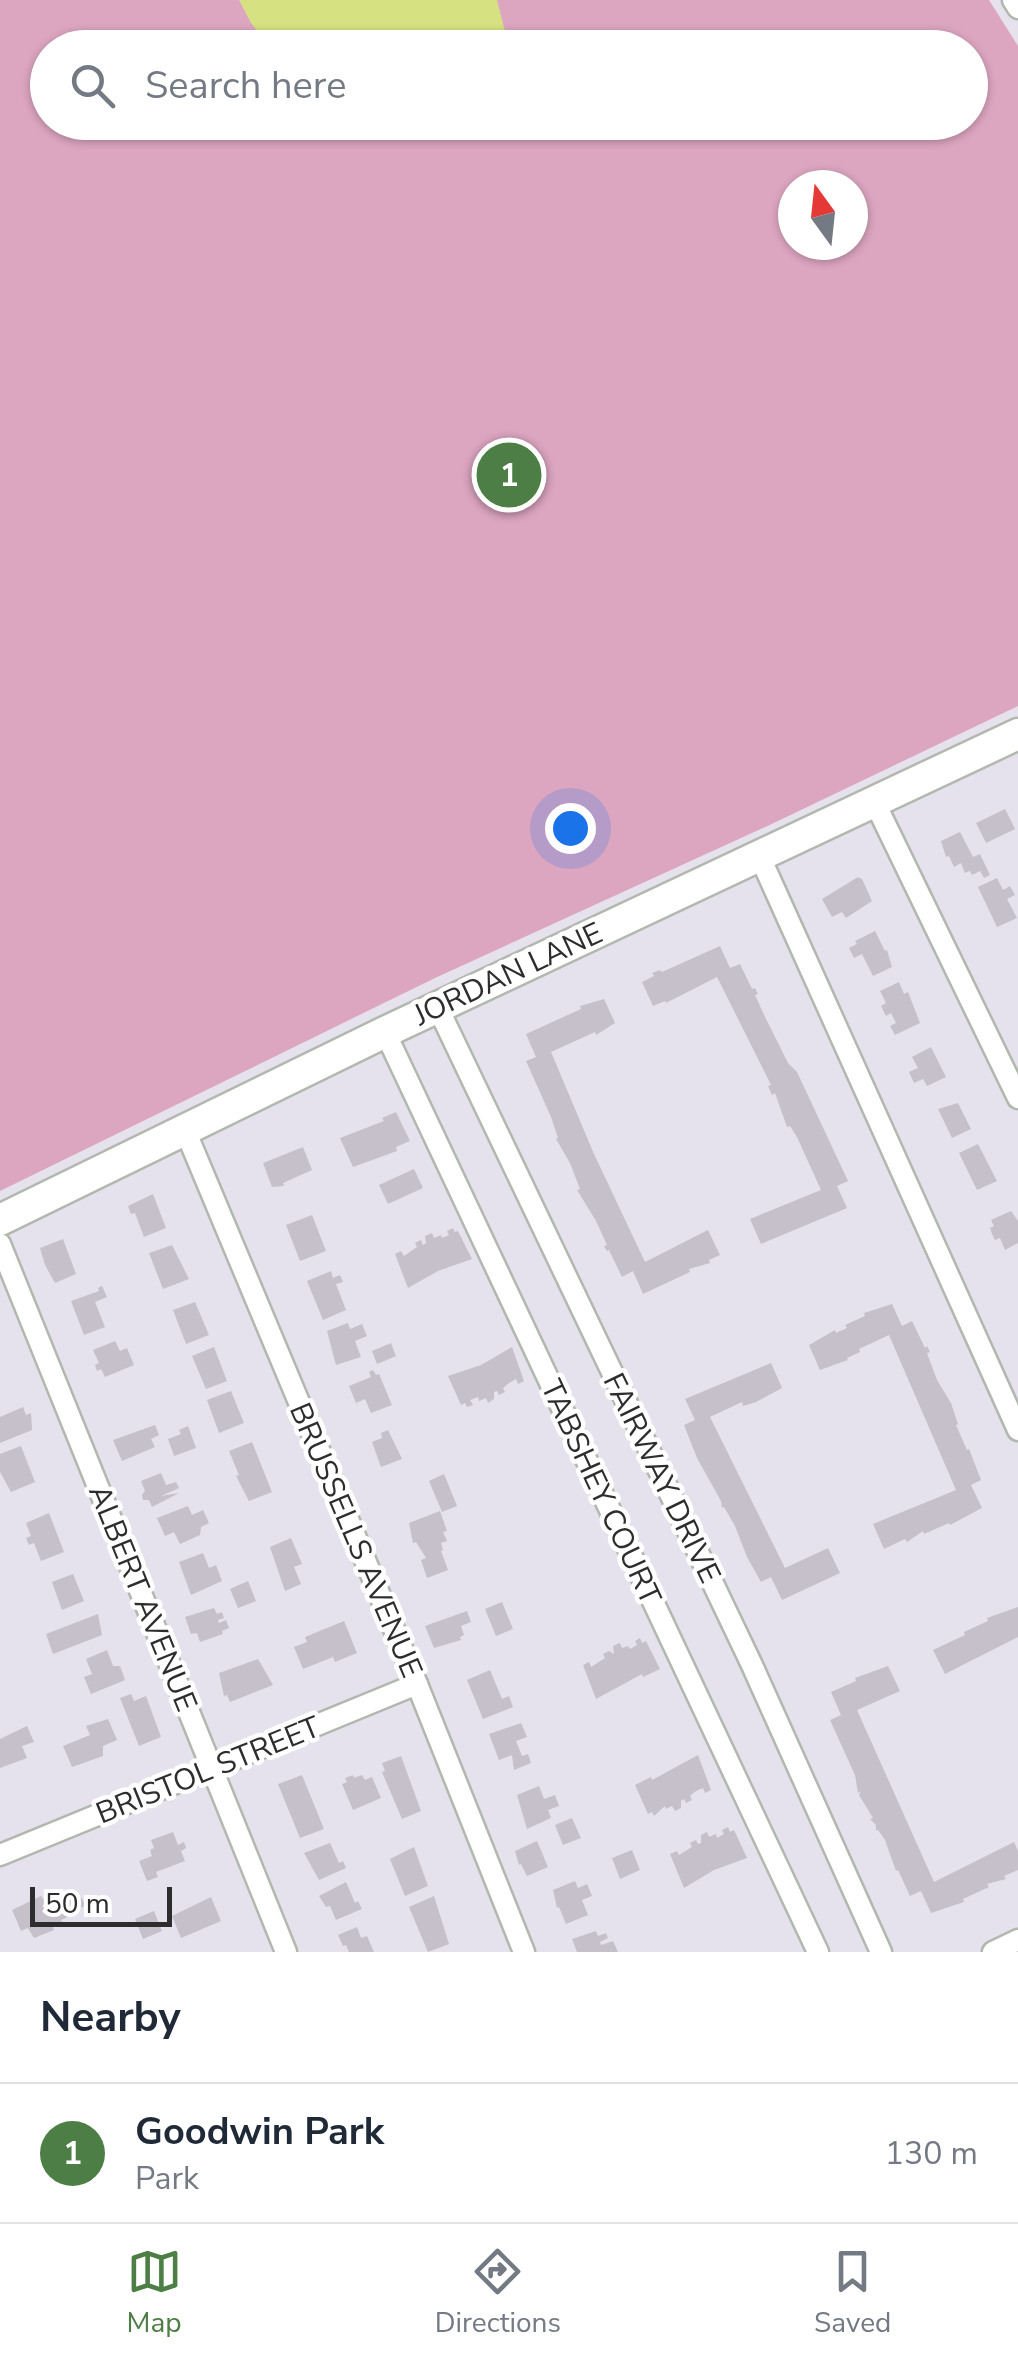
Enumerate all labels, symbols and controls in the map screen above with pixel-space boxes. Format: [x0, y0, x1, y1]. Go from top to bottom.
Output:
search box [30, 30, 988, 140]
icon: search [65, 58, 120, 113]
text: Search here [145, 60, 346, 111]
north arrow [778, 170, 868, 260]
pin: 1 [476, 438, 542, 512]
your location [545, 803, 596, 854]
street label: JORDAN LANE [406, 913, 609, 1037]
street label: FAIRWAY DRIVE [593, 1366, 730, 1590]
street label: TABSHEY COURT [530, 1373, 671, 1611]
street label: BRUSSELLS AVENUE [279, 1397, 432, 1684]
street label: ALBERT AVENUE [78, 1479, 207, 1718]
street label: BRISTOL STREET [90, 1707, 326, 1834]
scale bar [30, 1882, 172, 1926]
text: 50 m [45, 1885, 110, 1923]
text: Nearby [40, 1989, 181, 2046]
text: Goodwin Park [135, 2106, 384, 2157]
text: 1 [63, 2132, 82, 2175]
text: 130 m [885, 2132, 978, 2175]
text: Park [135, 2157, 199, 2200]
tab: Map [127, 2244, 182, 2342]
tab: Directions [435, 2244, 561, 2342]
tab: Saved [814, 2244, 891, 2342]

